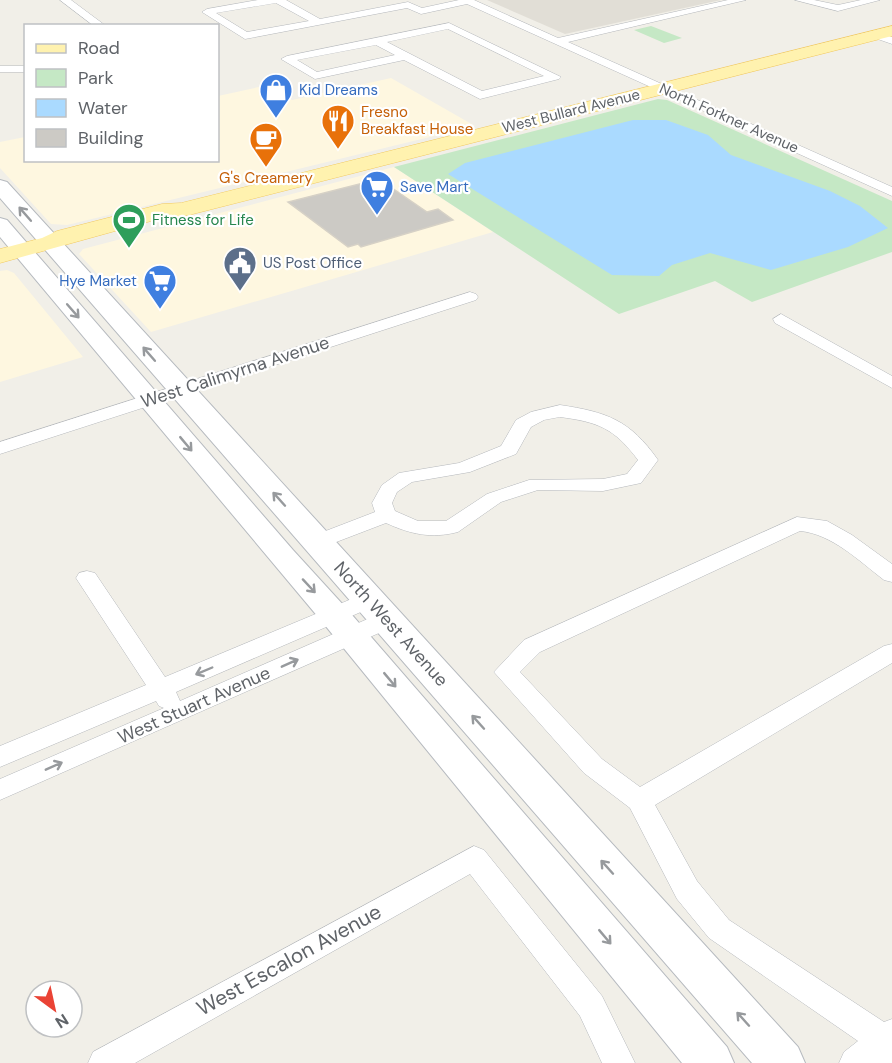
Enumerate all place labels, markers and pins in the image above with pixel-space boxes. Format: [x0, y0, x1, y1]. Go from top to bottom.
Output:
shop icon: Kid Dreams [258, 72, 294, 119]
place label: Kid Dreams [299, 80, 378, 100]
place label: Fresno Breakfast House [361, 102, 473, 139]
restaurant icon: Fresno Breakfast House [320, 103, 356, 150]
cafe icon: G's Creamery [248, 121, 284, 168]
place label: G's Creamery [219, 168, 314, 188]
supermarket icon: Save Mart [359, 169, 395, 216]
place label: Save Mart [400, 177, 469, 197]
sports icon: Fitness for Life [111, 202, 147, 249]
place label: Fitness for Life [152, 210, 254, 230]
public building icon: US Post Office [222, 245, 258, 292]
place label: US Post Office [263, 253, 362, 273]
supermarket icon: Hye Market [142, 263, 178, 310]
place label: Hye Market [59, 271, 137, 291]

